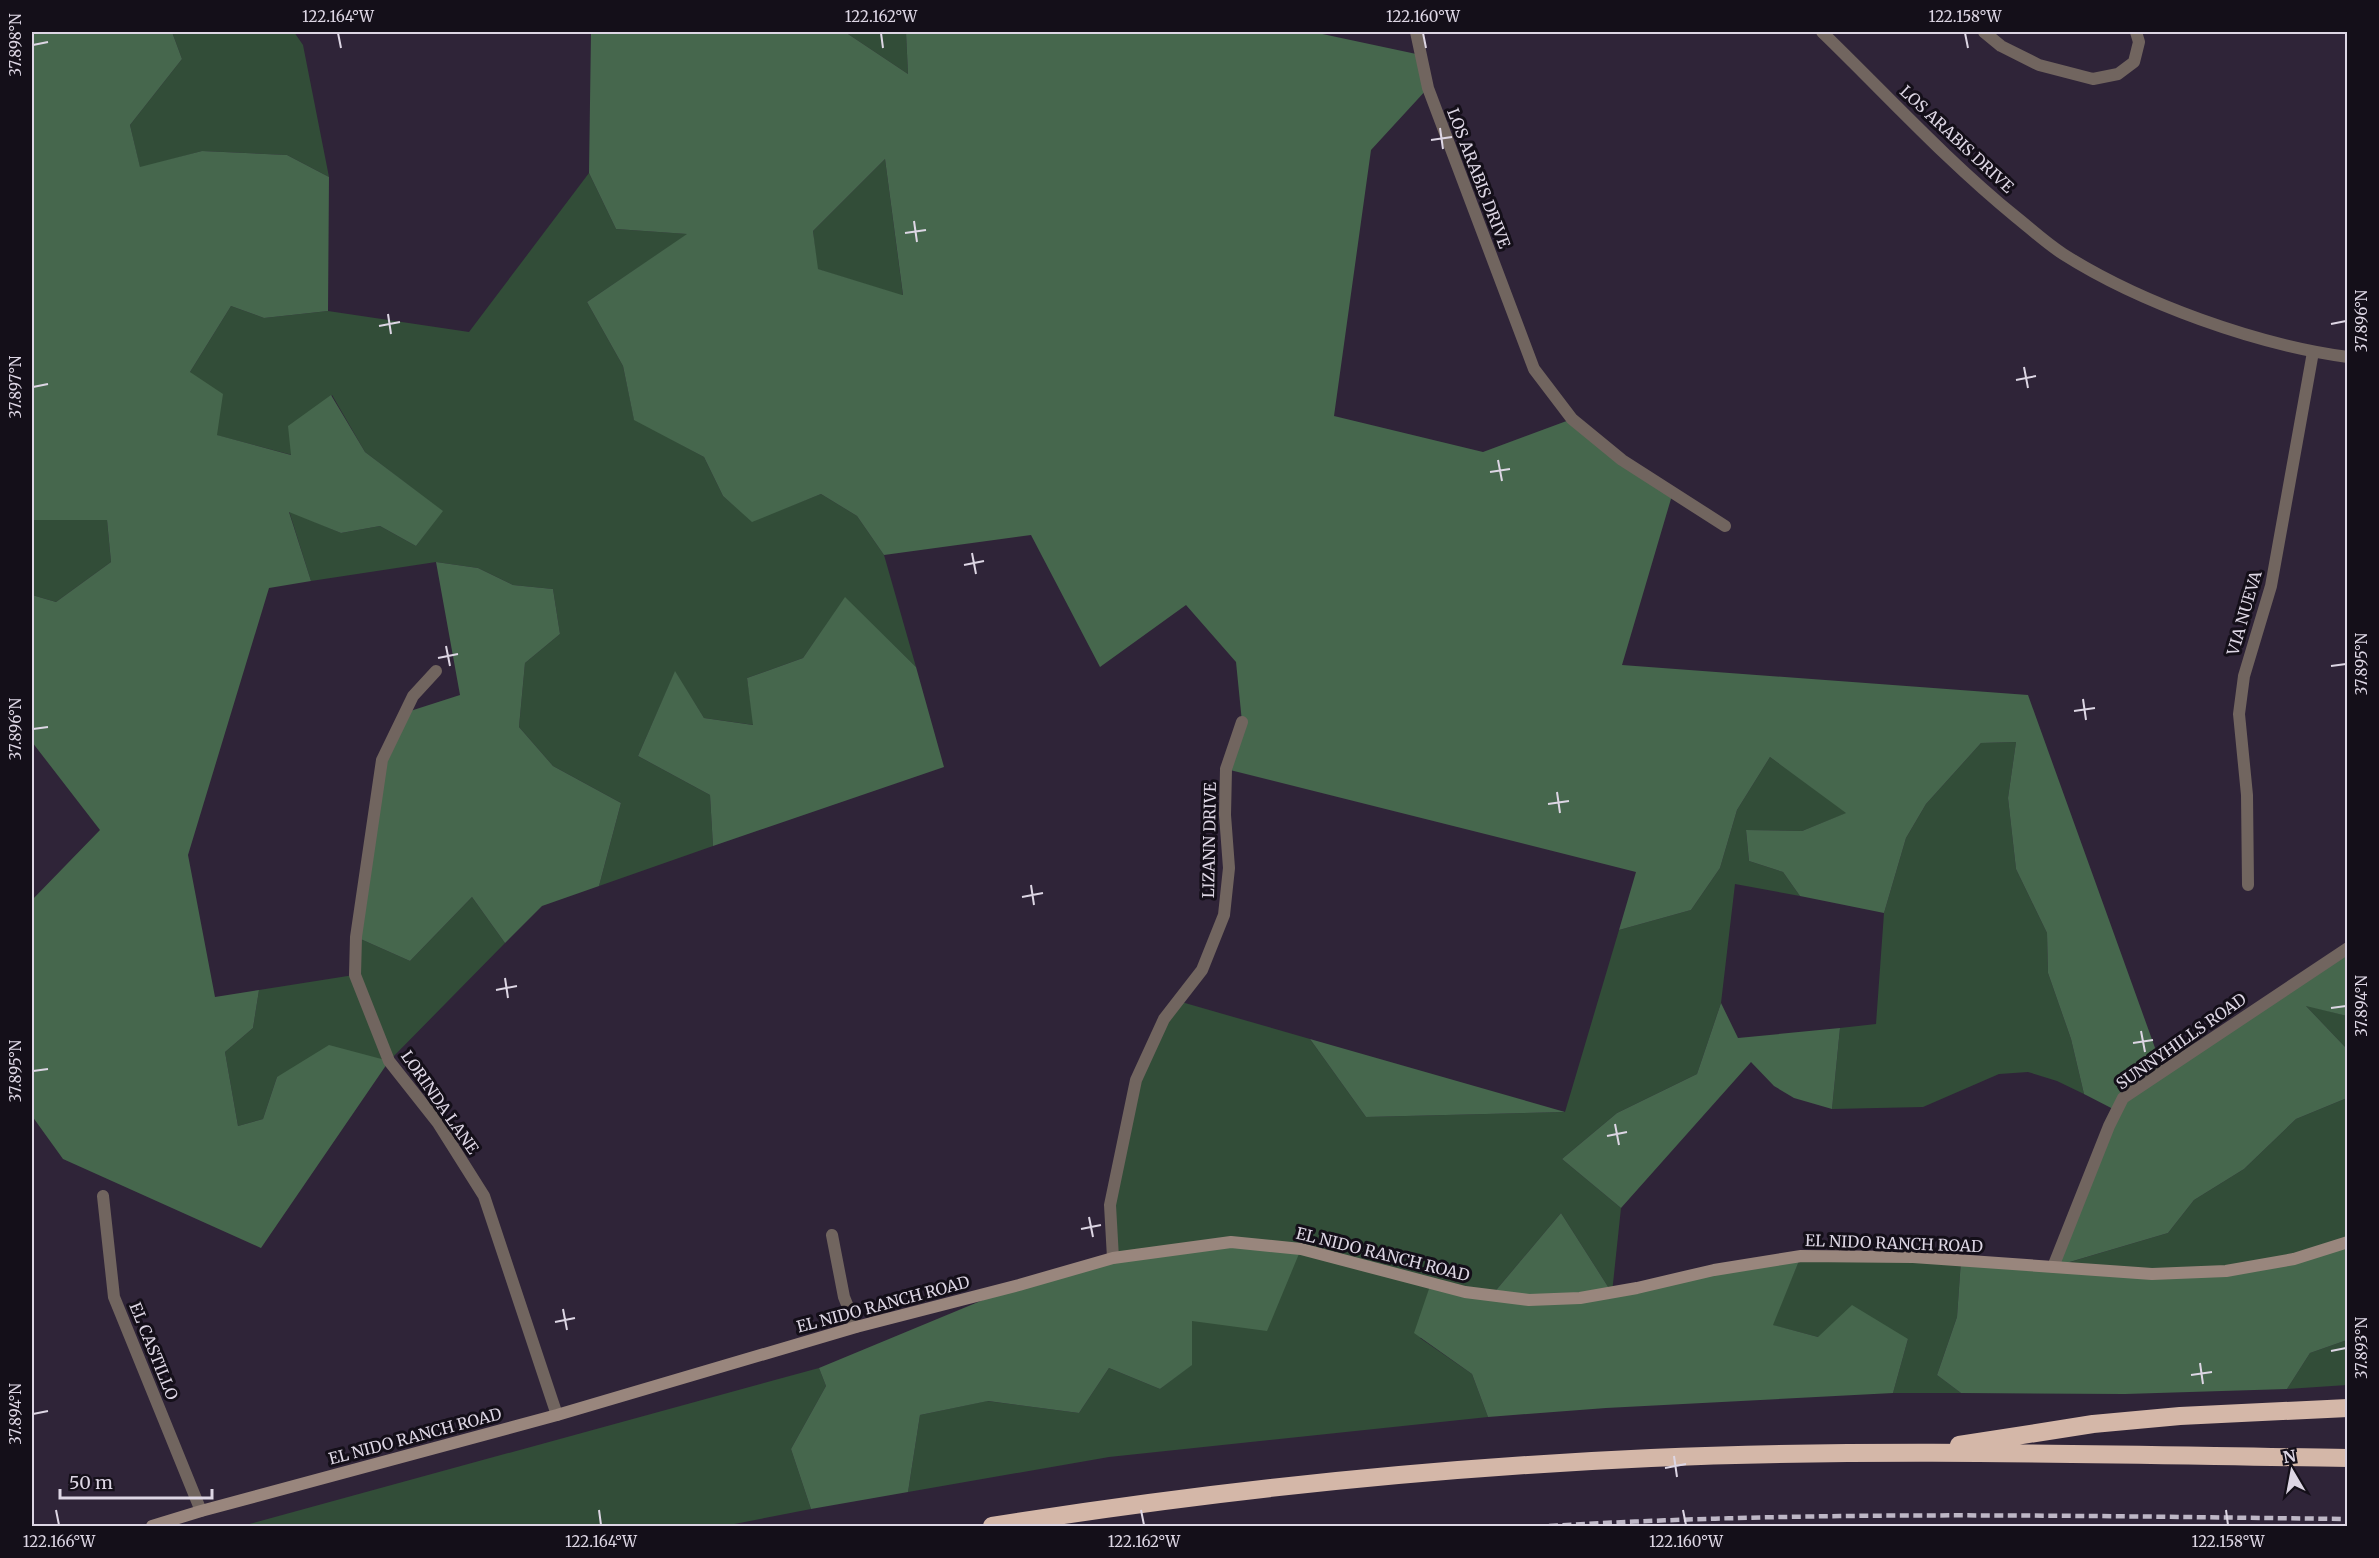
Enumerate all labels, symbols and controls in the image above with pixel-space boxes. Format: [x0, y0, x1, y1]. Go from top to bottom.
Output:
text: 122.164°W [302, 7, 375, 26]
text: 122.162°W [845, 7, 918, 26]
text: 122.160°W [1386, 7, 1461, 26]
text: 122.158°W [1929, 7, 2002, 26]
text: 37.898°N [6, 13, 25, 76]
street label: LOS ARABIS DRIVE [1896, 81, 2019, 197]
street label: LOS ARABIS DRIVE [1443, 105, 1515, 252]
text: 37.896°N [2352, 289, 2371, 352]
text: 37.897°N [6, 355, 25, 418]
street label: VIA NUEVA [2222, 568, 2266, 658]
text: 37.895°N [2352, 632, 2371, 695]
text: 37.896°N [6, 697, 25, 760]
street label: LIZANN DRIVE [1198, 781, 1220, 898]
text: 37.894°N [2352, 975, 2371, 1037]
street label: SUNNYHILLS ROAD [2112, 989, 2250, 1093]
text: 37.895°N [6, 1039, 25, 1102]
street label: LORINDA LANE [397, 1046, 484, 1158]
street label: EL NIDO RANCH ROAD [1294, 1223, 1472, 1285]
street label: EL NIDO RANCH ROAD [1805, 1230, 1983, 1256]
street label: EL NIDO RANCH ROAD [794, 1271, 972, 1337]
street label: EL CASTILLO [125, 1299, 183, 1403]
text: 37.893°N [2352, 1317, 2371, 1379]
text: 37.894°N [6, 1383, 25, 1445]
street label: EL NIDO RANCH ROAD [326, 1403, 504, 1469]
north arrow [2262, 1441, 2322, 1501]
text: N [2281, 1445, 2298, 1467]
scale bar [60, 1462, 212, 1500]
text: 50 m [69, 1471, 113, 1494]
text: 122.166°W [23, 1532, 96, 1551]
text: 122.164°W [565, 1532, 638, 1551]
text: 122.162°W [1108, 1532, 1181, 1551]
text: 122.160°W [1649, 1532, 1724, 1551]
text: 122.158°W [2192, 1532, 2265, 1551]

